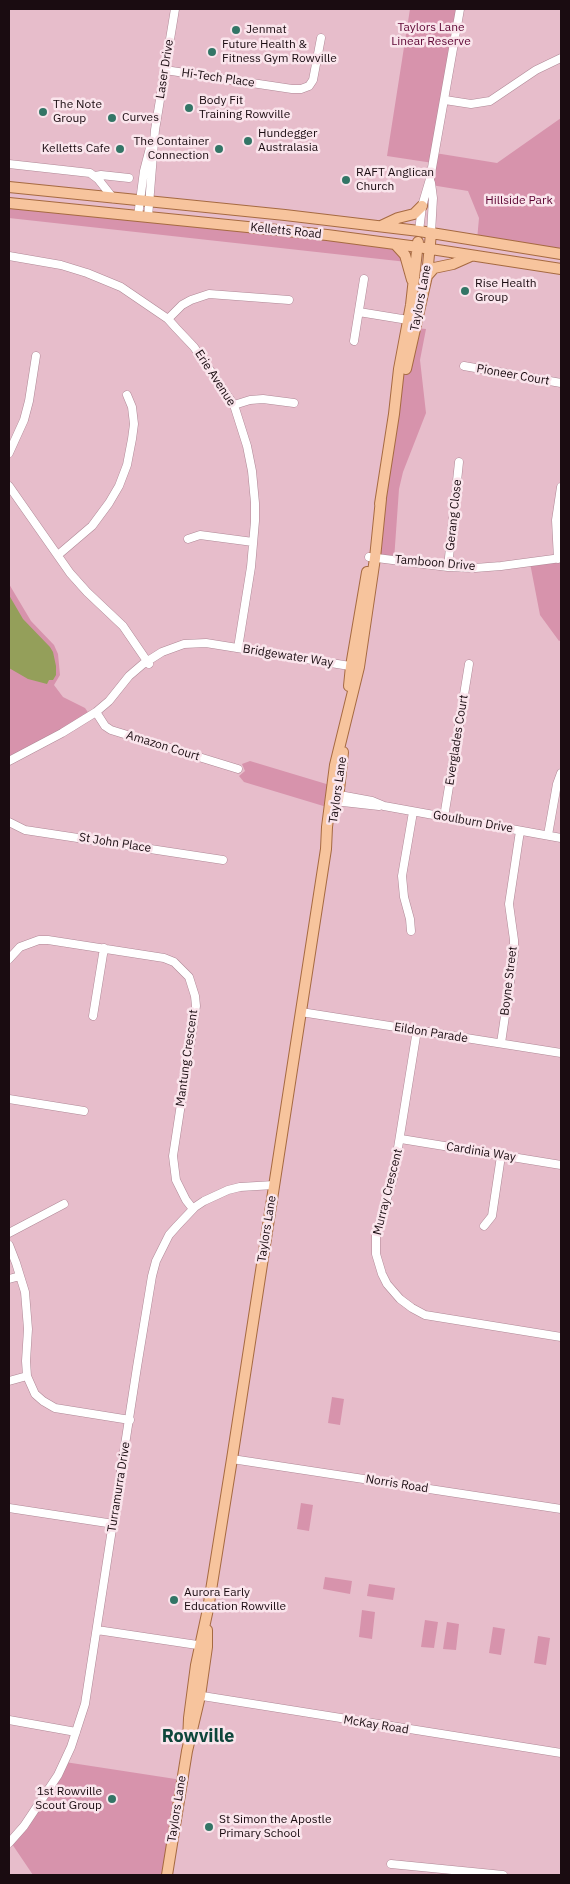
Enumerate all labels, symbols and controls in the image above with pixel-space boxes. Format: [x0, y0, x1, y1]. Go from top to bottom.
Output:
park label: Taylors Lane Linear Reserve [391, 21, 471, 49]
place label: Jenmat [246, 23, 287, 37]
marker: Jenmat [230, 24, 242, 36]
street label: Laser Drive [153, 38, 177, 100]
place label: Future Health & Fitness Gym Rowville [222, 38, 337, 66]
marker: Future Health & Fitness Gym Rowville [206, 46, 218, 58]
street label: Hi-Tech Place [181, 66, 255, 90]
place label: Body Fit Training Rowville [199, 94, 290, 122]
place label: The Note Group [53, 98, 102, 126]
marker: Body Fit Training Rowville [183, 102, 195, 114]
marker: The Note Group [37, 106, 49, 118]
place label: Curves [122, 111, 159, 125]
marker: Curves [106, 112, 118, 124]
place label: Hundegger Australasia [258, 127, 318, 155]
place label: The Container Connection [133, 135, 209, 163]
marker: Hundegger Australasia [242, 135, 254, 147]
place label: Kelletts Cafe [42, 142, 110, 156]
marker: Kelletts Cafe [114, 143, 126, 155]
marker: The Container Connection [213, 143, 225, 155]
place label: RAFT Anglican Church [356, 166, 434, 194]
marker: RAFT Anglican Church [340, 174, 352, 186]
park label: Hillside Park [485, 194, 553, 208]
street label: Kelletts Road [250, 220, 322, 242]
street label: Taylors Lane [408, 264, 434, 332]
place label: Rise Health Group [475, 277, 537, 305]
marker: Rise Health Group [459, 285, 471, 297]
street label: Erie Avenue [192, 347, 238, 409]
street label: Pioneer Court [475, 361, 551, 389]
street label: Gerang Close [443, 479, 465, 551]
street label: Tamboon Drive [394, 552, 476, 574]
street label: Bridgewater Way [242, 642, 334, 670]
street label: Everglades Court [443, 694, 471, 786]
street label: Amazon Court [125, 728, 201, 764]
street label: Taylors Lane [326, 756, 350, 824]
street label: Goulburn Drive [432, 808, 514, 836]
street label: St John Place [78, 830, 152, 856]
street label: Boyne Street [498, 946, 520, 1016]
street label: Mantung Crescent [173, 1009, 201, 1107]
street label: Eildon Parade [393, 1020, 469, 1046]
street label: Cardinia Way [445, 1139, 517, 1165]
street label: Murray Crescent [370, 1147, 406, 1237]
street label: Taylors Lane [255, 1195, 279, 1263]
street label: Turramurra Drive [105, 1441, 133, 1533]
street label: Norris Road [365, 1472, 429, 1496]
place label: Aurora Early Education Rowville [184, 1586, 286, 1614]
marker: Aurora Early Education Rowville [168, 1594, 180, 1606]
street label: McKay Road [342, 1713, 410, 1737]
district label: Rowville [162, 1726, 234, 1748]
street label: Taylors Lane [165, 1775, 189, 1843]
place label: 1st Rowville Scout Group [35, 1785, 102, 1813]
marker: 1st Rowville Scout Group [106, 1793, 118, 1805]
place label: St Simon the Apostle Primary School [219, 1813, 331, 1841]
marker: St Simon the Apostle Primary School [203, 1821, 215, 1833]

